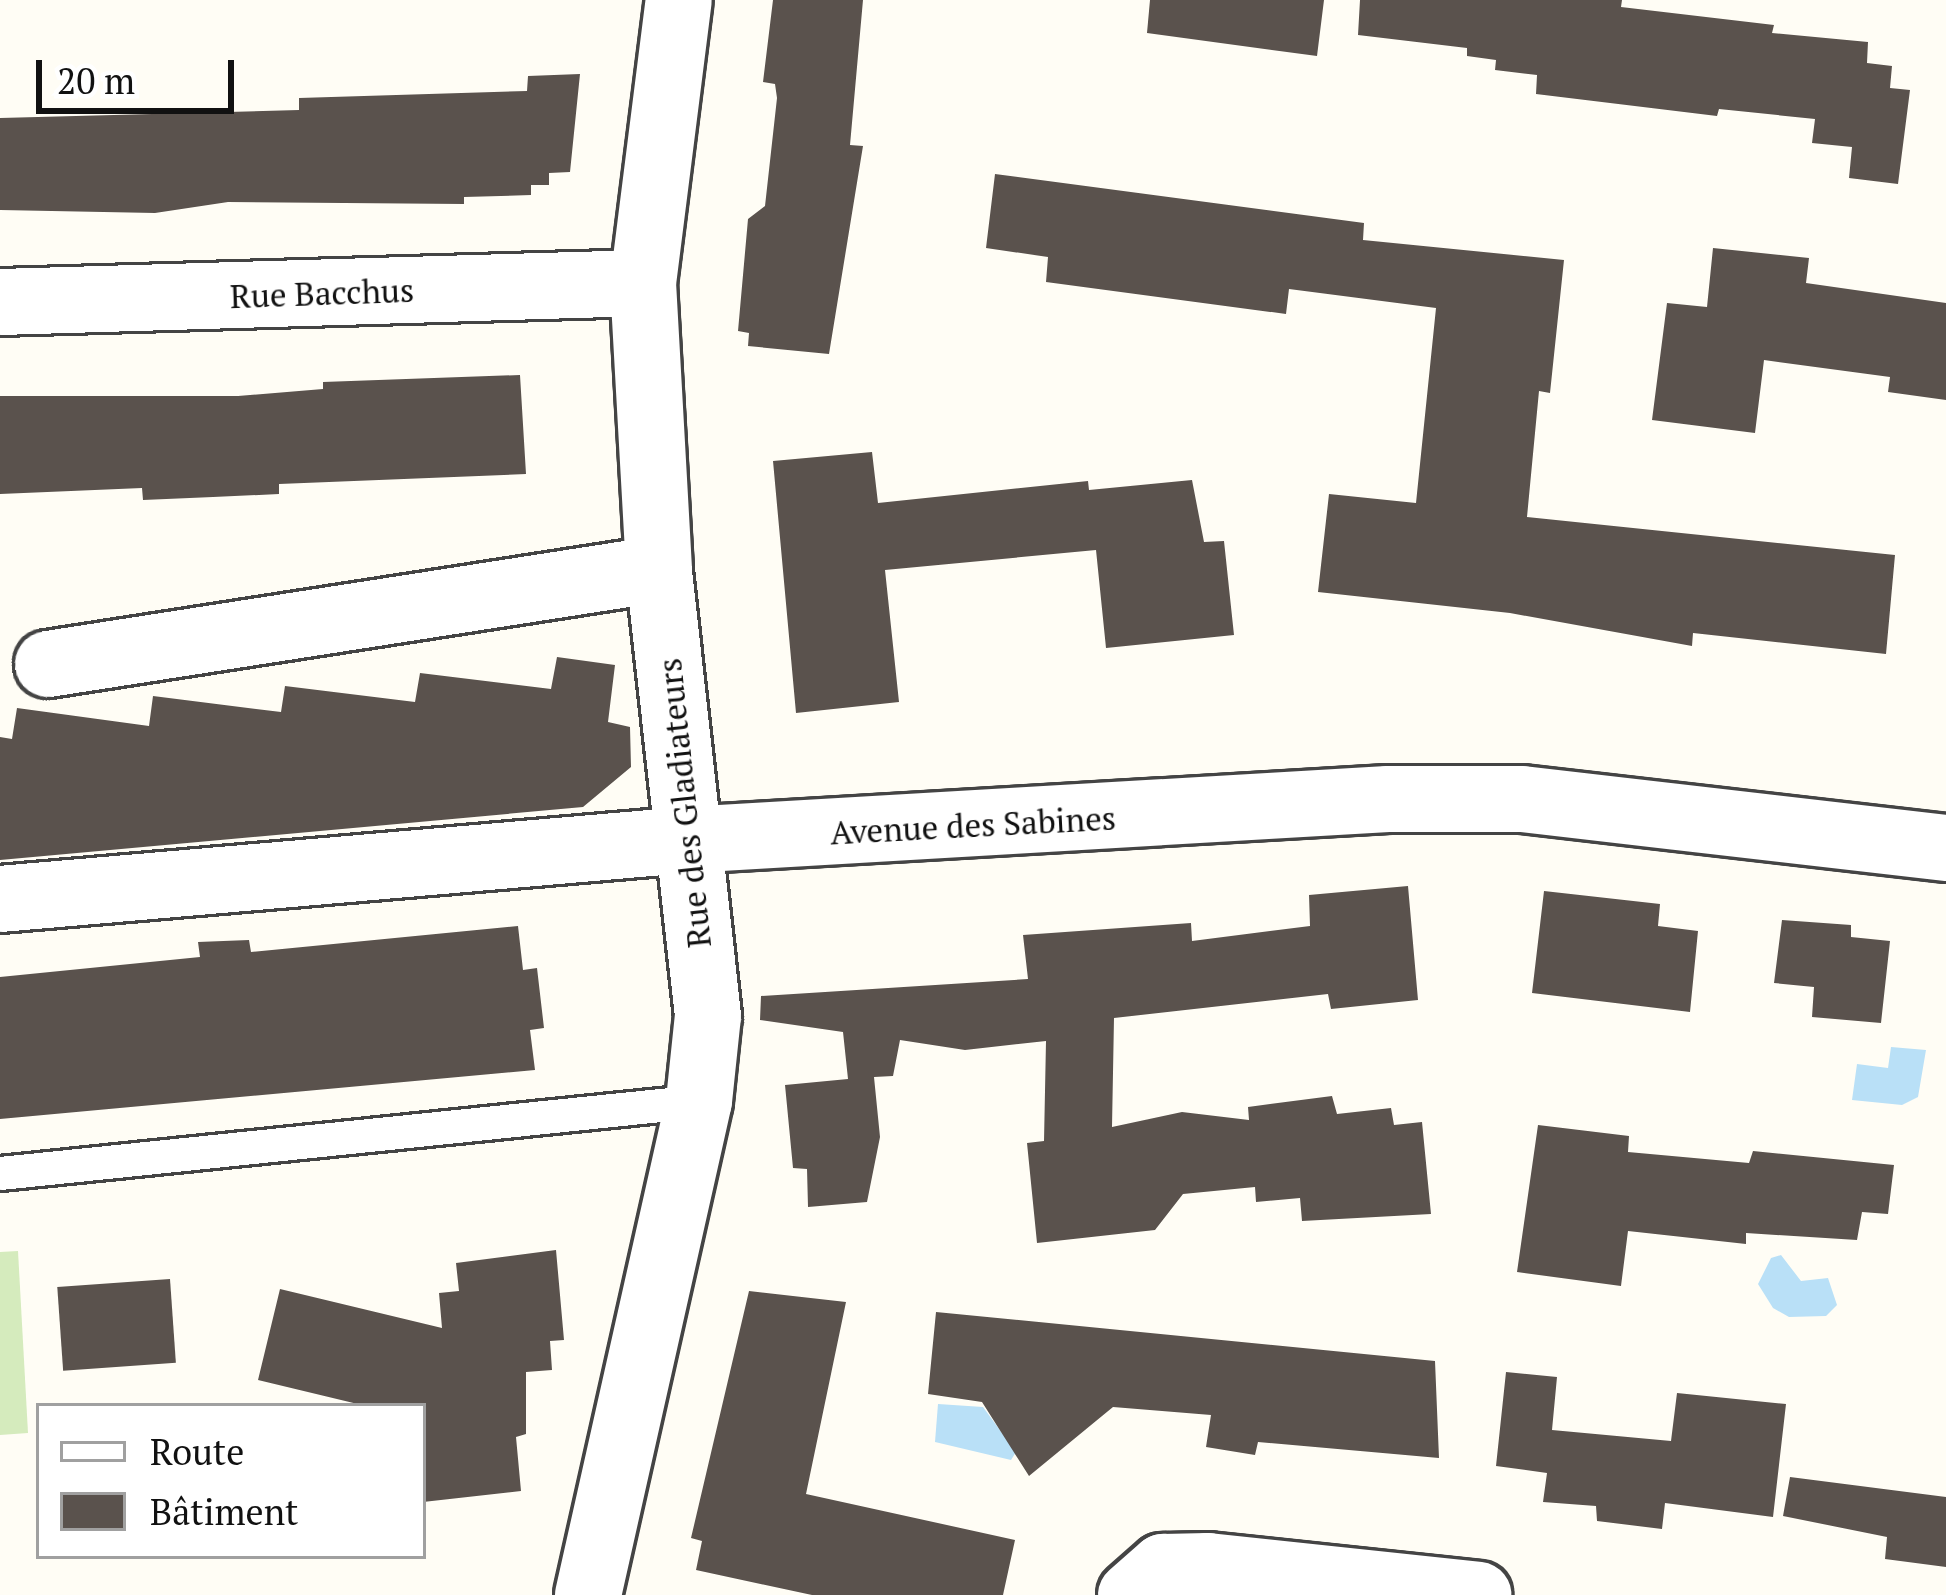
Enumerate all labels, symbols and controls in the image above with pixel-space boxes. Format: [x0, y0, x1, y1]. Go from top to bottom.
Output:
scale bar [42, 36, 240, 110]
text: 20 m [57, 57, 135, 104]
street label: Rue Bacchus [229, 270, 415, 316]
street label: Rue des Gladiateurs [649, 656, 719, 950]
street label: Avenue des Sabines [829, 798, 1117, 852]
legend [36, 1403, 426, 1559]
text: Route [150, 1428, 244, 1475]
text: Bâtiment [150, 1488, 298, 1535]

